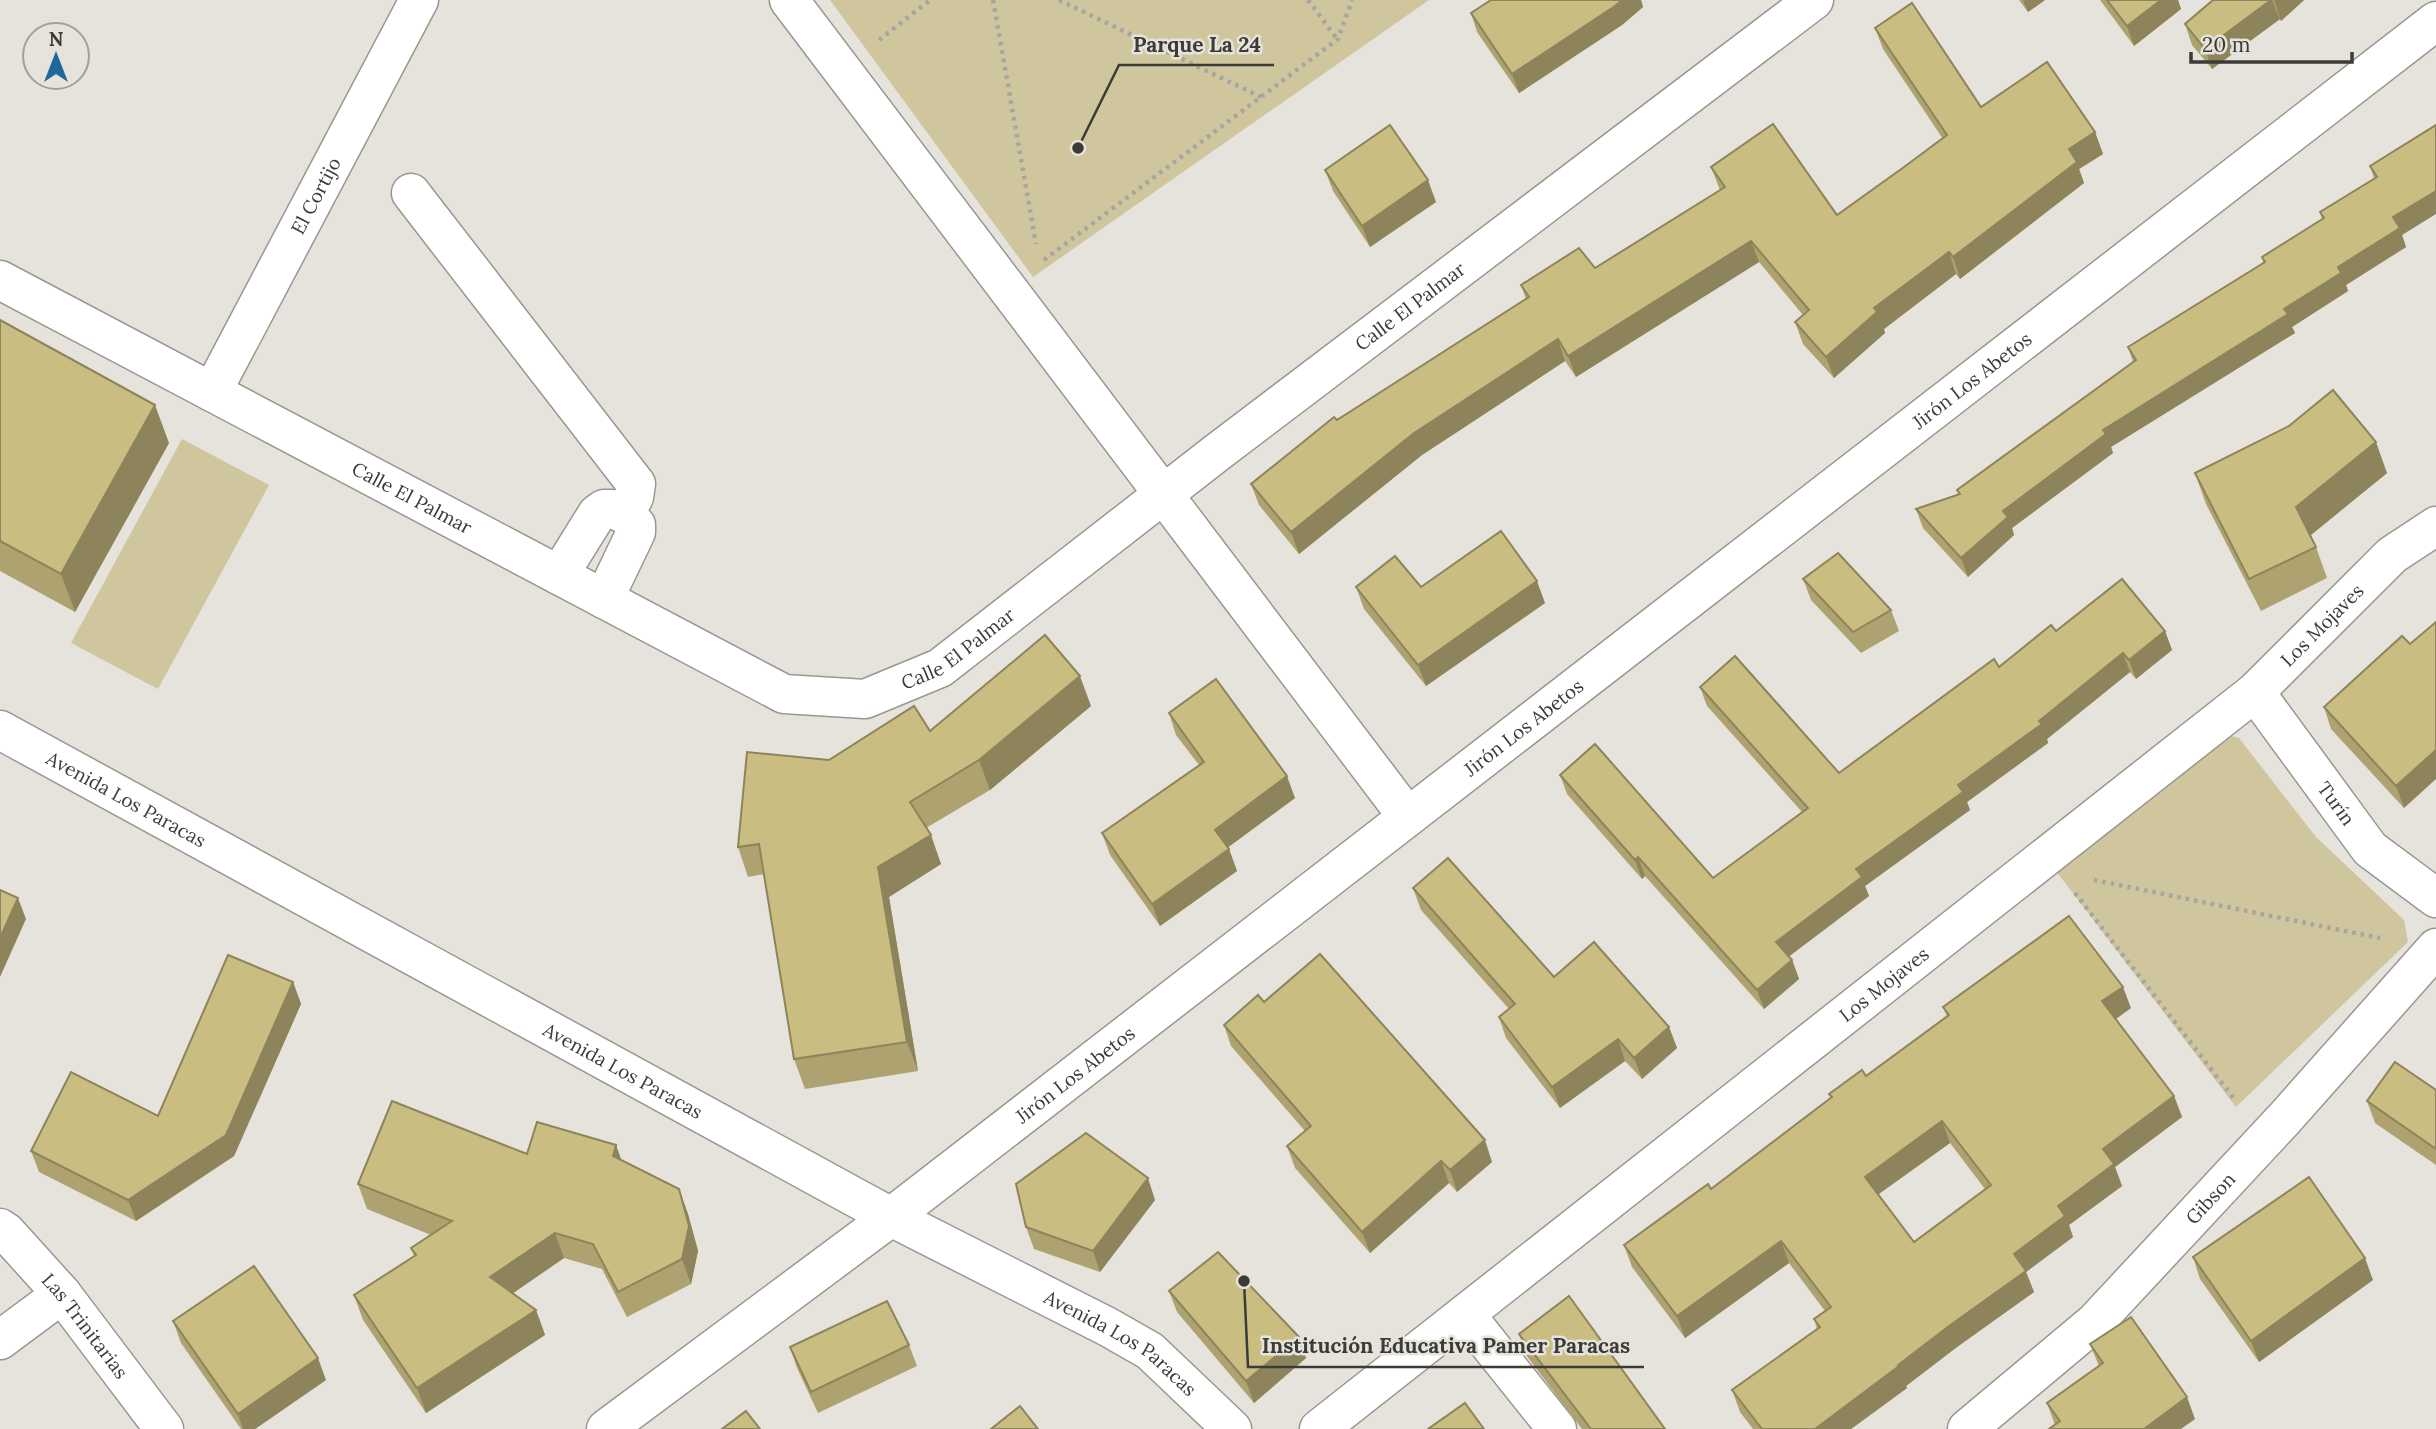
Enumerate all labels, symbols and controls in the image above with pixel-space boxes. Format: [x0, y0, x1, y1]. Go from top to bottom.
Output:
north arrow [21, 21, 91, 91]
scale bar [2191, 21, 2352, 65]
callout: Parque La 24 [1119, 23, 1274, 65]
text: N [49, 27, 64, 51]
text: Parque La 24 [1133, 31, 1261, 58]
text: 20 m [2202, 31, 2251, 58]
street label: El Cortijo [286, 153, 346, 238]
street label: Calle El Palmar [1350, 256, 1471, 356]
street label: Jirón Los Abetos [1907, 326, 2036, 435]
street label: Calle El Palmar [348, 456, 477, 539]
street label: Los Mojaves [2275, 578, 2369, 672]
street label: Calle El Palmar [898, 602, 1020, 695]
street label: Jirón Los Abetos [1458, 674, 1588, 782]
street label: Avenida Los Paracas [42, 745, 210, 852]
street label: Turín [2313, 777, 2361, 830]
street label: Los Mojaves [1834, 941, 1934, 1027]
street label: Avenida Los Paracas [538, 1017, 707, 1124]
street label: Jirón Los Abetos [1010, 1021, 1140, 1129]
street label: Gibson [2180, 1167, 2240, 1229]
street label: Las Trinitarias [37, 1268, 134, 1383]
street label: Avenida Los Paracas [1039, 1284, 1202, 1401]
callout: Institución Educativa Pamer Paracas [1248, 1325, 1644, 1367]
text: Institución Educativa Pamer Paracas [1262, 1332, 1630, 1359]

